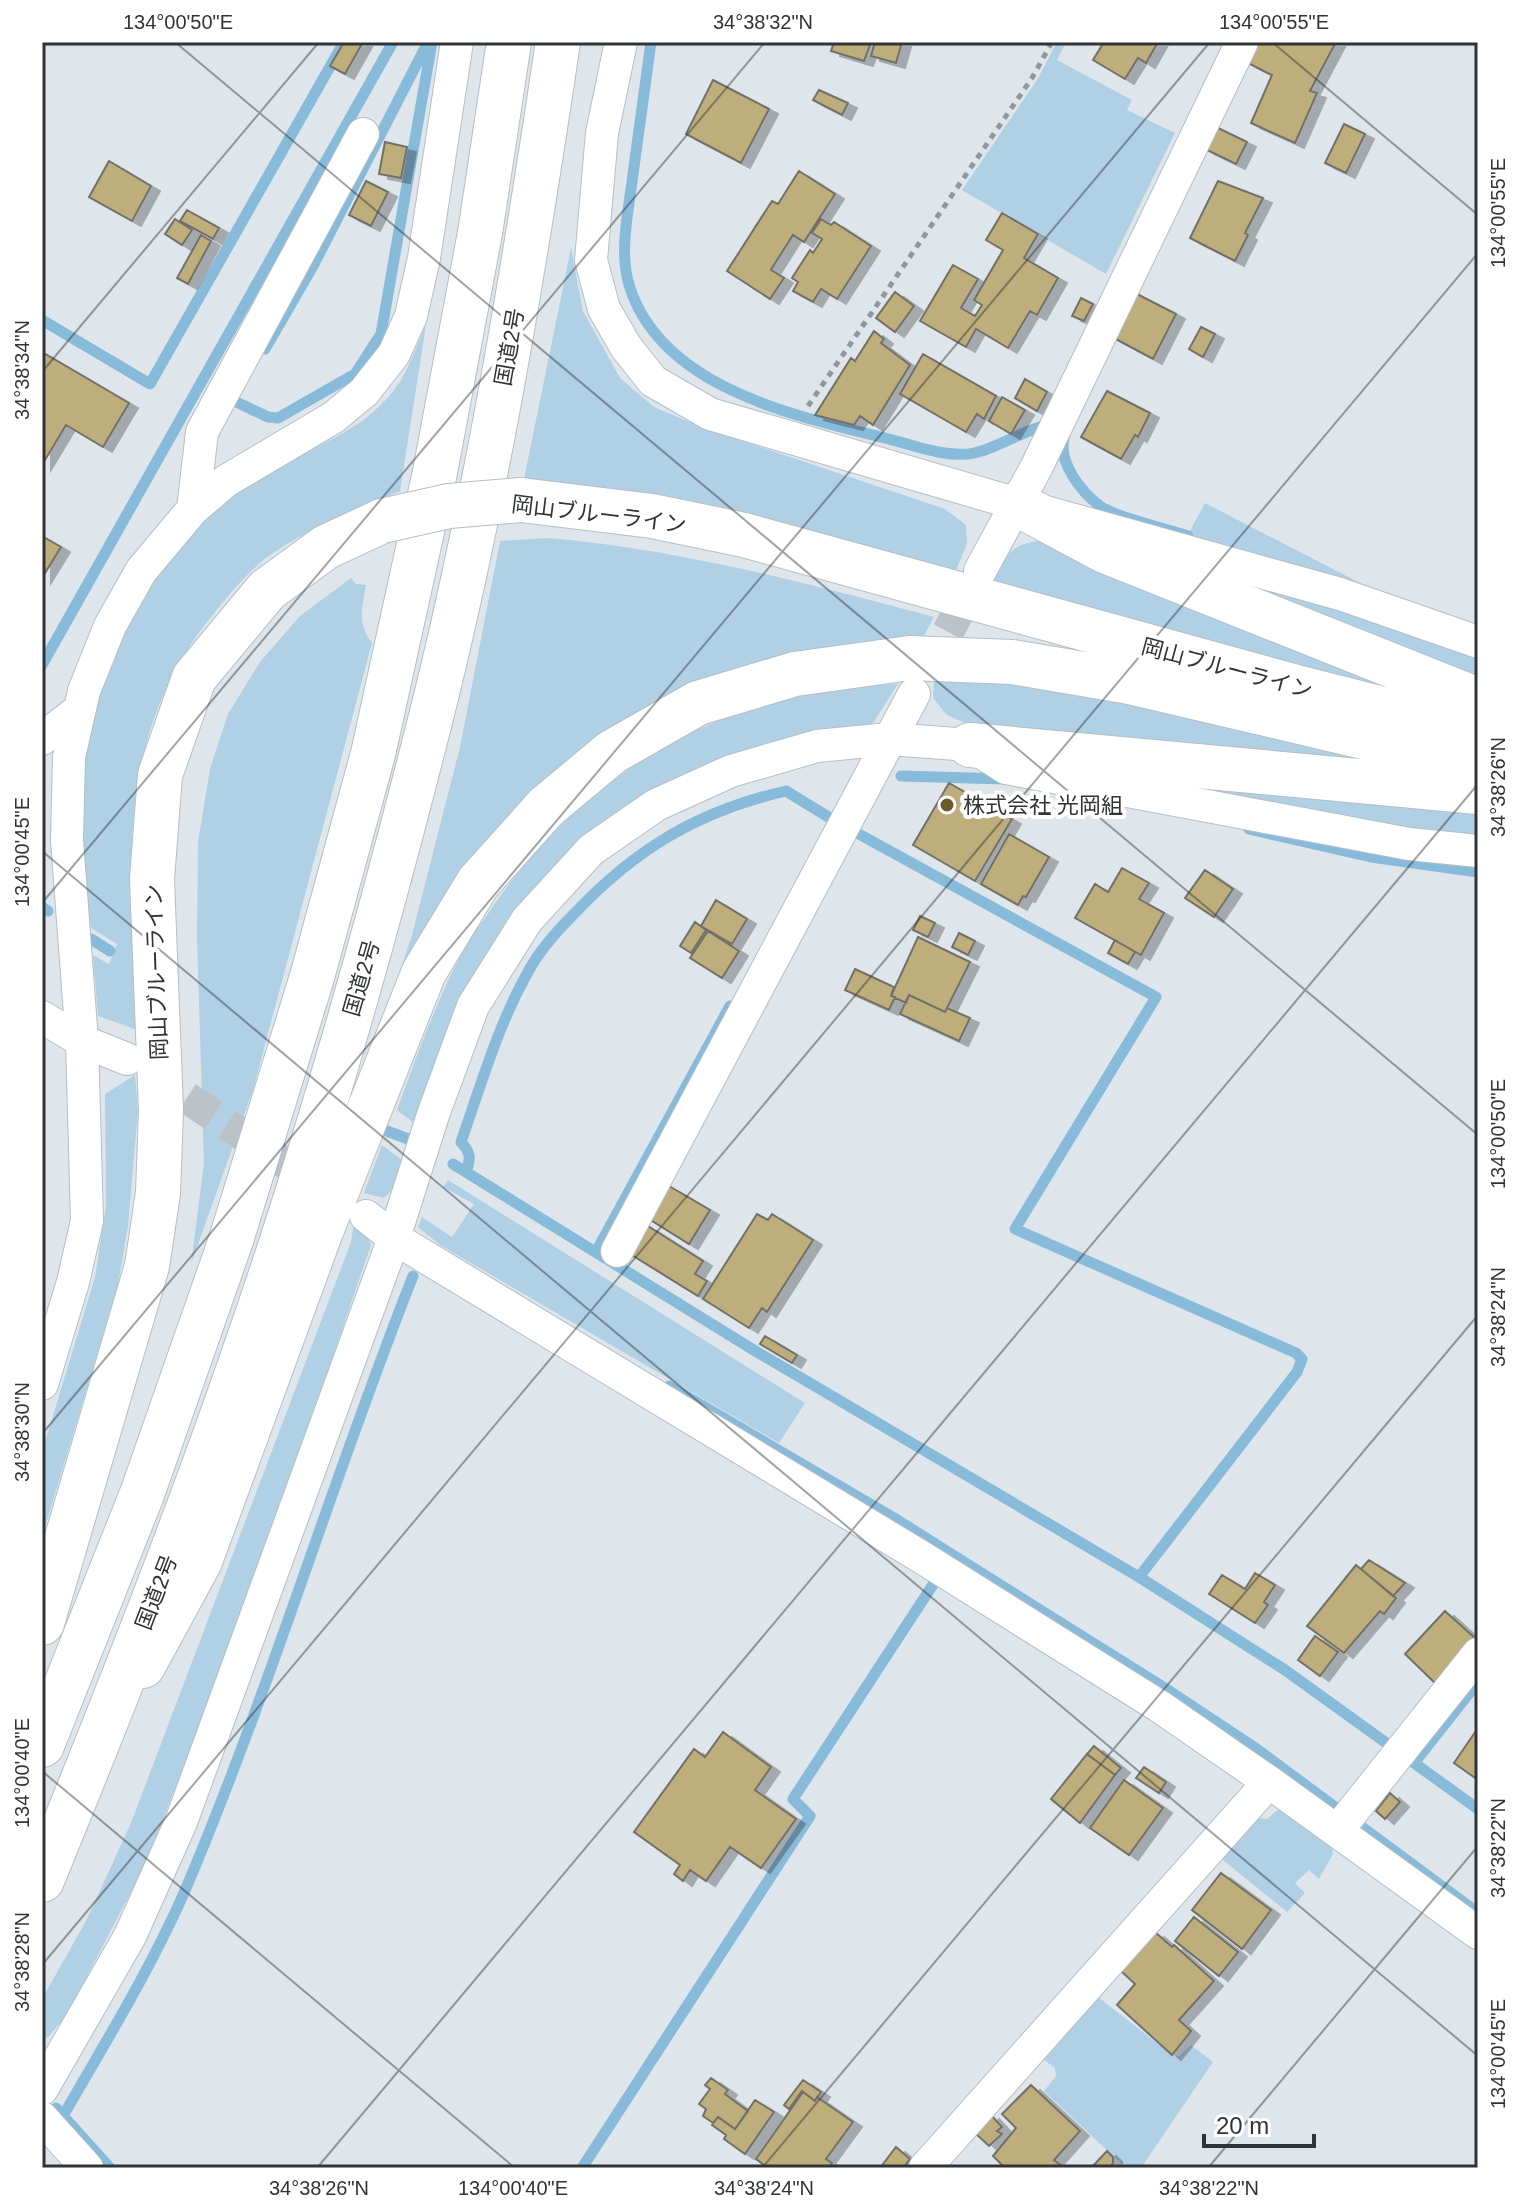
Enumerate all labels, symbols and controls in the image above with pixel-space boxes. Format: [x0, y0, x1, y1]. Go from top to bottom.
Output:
text: 134°00'50"E [123, 11, 233, 33]
text: 34°38'32"N [713, 11, 813, 33]
text: 134°00'55"E [1219, 11, 1329, 33]
text: 134°00'55"E [1487, 158, 1509, 268]
street label: 国道2号 [490, 306, 529, 388]
text: 34°38'34"N [11, 320, 33, 420]
street label: 岡山ブルーライン [510, 491, 688, 538]
street label: 岡山ブルーライン [1139, 634, 1315, 703]
text: 34°38'26"N [1487, 737, 1509, 837]
place label: 株式会社 光岡組 [963, 793, 1123, 818]
marker: 株式会社 光岡組 [938, 796, 956, 814]
text: 134°00'45"E [11, 797, 33, 907]
street label: 岡山ブルーライン [141, 884, 172, 1060]
street label: 国道2号 [339, 937, 384, 1019]
text: 134°00'50"E [1487, 1079, 1509, 1189]
text: 34°38'24"N [1487, 1267, 1509, 1367]
text: 34°38'30"N [11, 1382, 33, 1482]
street label: 国道2号 [131, 1551, 182, 1633]
text: 134°00'40"E [11, 1718, 33, 1828]
text: 34°38'22"N [1487, 1798, 1509, 1898]
text: 34°38'28"N [11, 1912, 33, 2012]
text: 134°00'45"E [1487, 1999, 1509, 2109]
scale bar [1204, 2098, 1314, 2148]
text: 20 m [1216, 2112, 1269, 2139]
text: 34°38'26"N [269, 2177, 369, 2199]
text: 134°00'40"E [458, 2177, 568, 2199]
text: 34°38'24"N [714, 2177, 814, 2199]
text: 34°38'22"N [1159, 2177, 1259, 2199]

